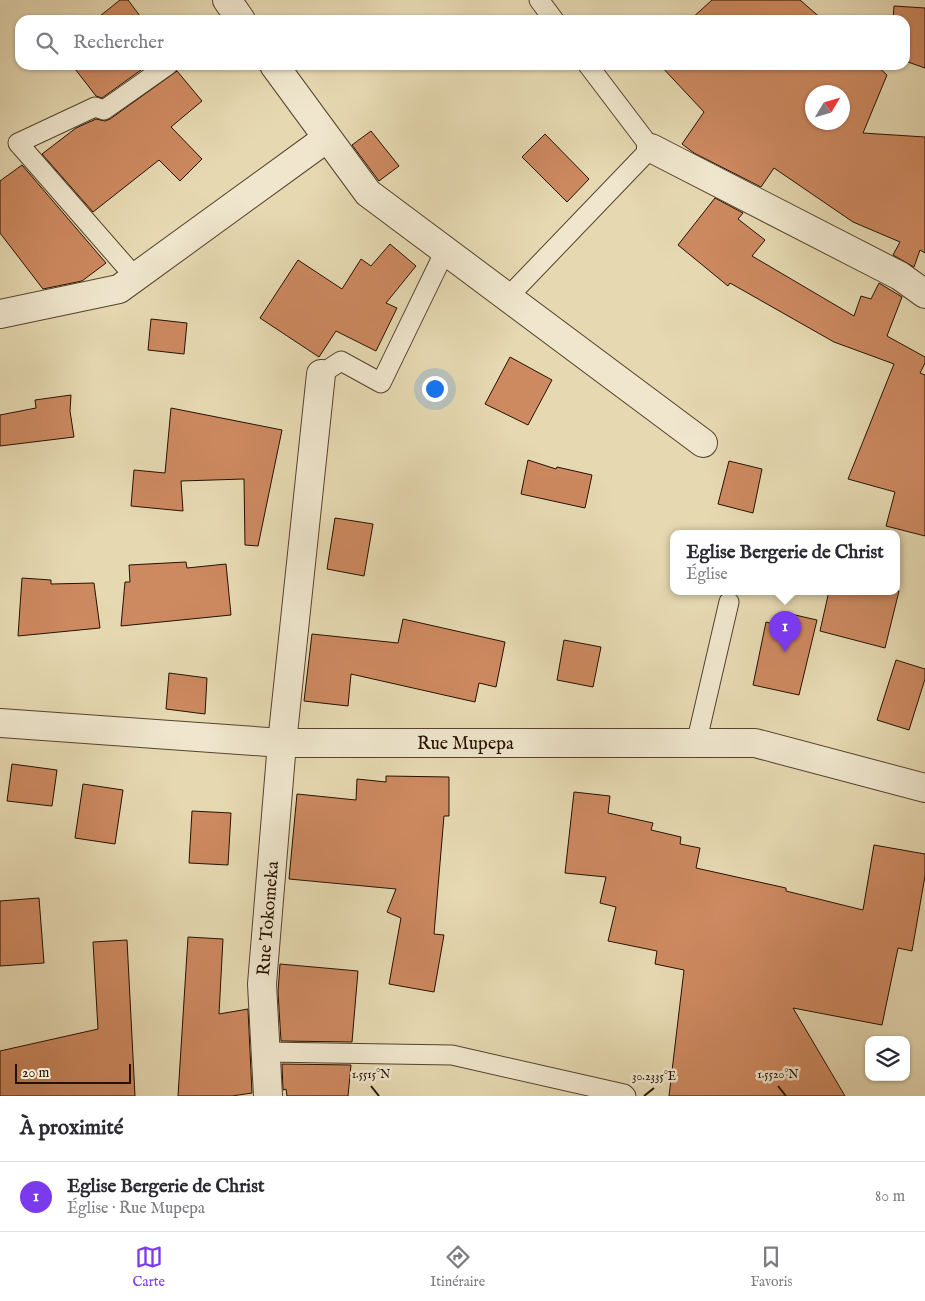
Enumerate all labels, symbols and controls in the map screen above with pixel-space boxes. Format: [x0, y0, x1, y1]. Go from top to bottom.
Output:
search box [15, 15, 910, 70]
icon: search [33, 29, 61, 57]
text: Rechercher [73, 31, 164, 55]
north arrow [805, 85, 850, 130]
your location [422, 376, 448, 402]
popup [670, 530, 900, 595]
text: Eglise Bergerie de Christ [686, 541, 884, 565]
text: Église [686, 565, 728, 585]
pin: 1 [769, 611, 801, 652]
street label: Rue Mupepa [417, 733, 514, 756]
street label: Rue Tokomeka [253, 860, 285, 977]
map controls [865, 1036, 910, 1081]
button: layers [865, 1036, 910, 1081]
scale bar [15, 1061, 131, 1084]
text: 20 m [22, 1064, 49, 1082]
text: 1.5515°N [352, 1067, 391, 1082]
text: 1.5520°N [757, 1067, 799, 1082]
text: 30.2335°E [632, 1069, 676, 1084]
text: À proximité [20, 1115, 123, 1142]
text: Eglise Bergerie de Christ [67, 1175, 264, 1199]
text: 1 [33, 1187, 39, 1207]
text: 80 m [875, 1187, 905, 1207]
text: Église · Rue Mupepa [67, 1199, 205, 1219]
tab: Carte [133, 1243, 165, 1291]
tab: Itinéraire [430, 1243, 485, 1291]
tab: Favoris [750, 1243, 792, 1291]

